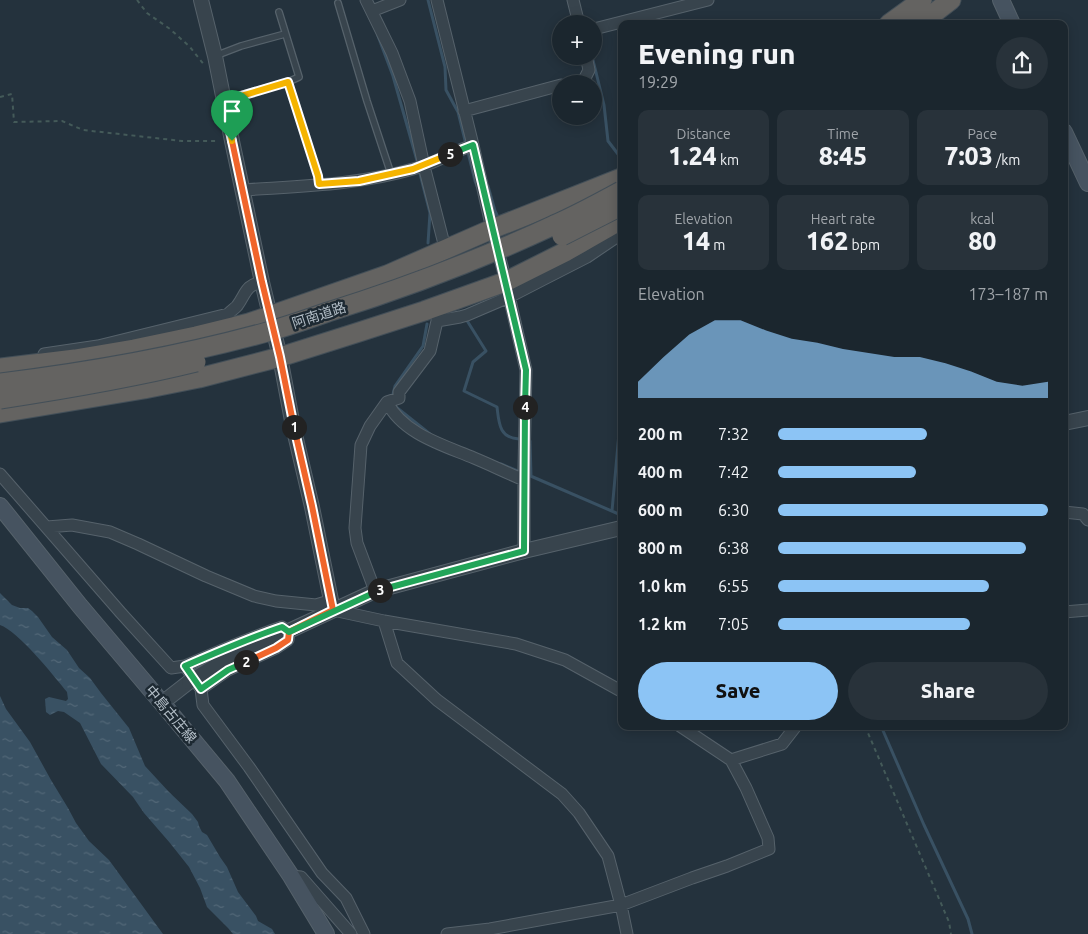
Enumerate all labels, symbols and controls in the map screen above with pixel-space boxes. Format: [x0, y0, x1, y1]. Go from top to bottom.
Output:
map controls [552, 15, 602, 125]
button: + [552, 15, 602, 65]
button: share [996, 37, 1048, 89]
text: Evening run [638, 38, 796, 69]
text: 19:29 [638, 73, 678, 91]
button: − [552, 75, 602, 125]
pin [211, 90, 253, 141]
icon: arrive [218, 97, 246, 125]
text: Distance [677, 126, 731, 142]
text: Time [827, 126, 859, 142]
text: Pace [968, 126, 997, 142]
pin: 5 [438, 142, 462, 166]
text: 1.24 [668, 142, 717, 170]
text: 8:45 [819, 142, 867, 170]
text: 7:03 [944, 142, 993, 170]
text: 5 [447, 146, 454, 162]
text: km [717, 152, 739, 168]
text: /km [993, 152, 1020, 168]
text: Elevation [674, 211, 733, 227]
text: Heart rate [811, 211, 875, 227]
text: kcal [970, 211, 994, 227]
text: 14 [682, 227, 710, 255]
text: 162 [806, 227, 848, 255]
text: 80 [968, 227, 996, 255]
text: m [710, 237, 725, 253]
text: bpm [848, 237, 880, 253]
text: Elevation [638, 285, 705, 303]
text: 173–187 m [968, 285, 1048, 303]
street label: 阿南道路 [290, 299, 348, 331]
pin: 4 [512, 394, 538, 420]
text: 4 [522, 399, 529, 415]
pin: 1 [282, 414, 306, 440]
text: 1 [291, 419, 298, 435]
text: 200 m [638, 425, 683, 443]
text: 7:32 [718, 425, 749, 443]
text: 400 m [638, 463, 683, 481]
text: 7:42 [718, 463, 749, 481]
text: 600 m [638, 501, 683, 519]
text: 6:30 [718, 501, 749, 519]
text: 800 m [638, 539, 683, 557]
text: 6:38 [718, 539, 749, 557]
text: 1.0 km [638, 577, 687, 595]
text: 6:55 [718, 577, 749, 595]
pin: 3 [368, 578, 392, 602]
text: 3 [377, 582, 384, 598]
text: 1.2 km [638, 615, 687, 633]
text: 7:05 [718, 615, 749, 633]
pin: 2 [234, 650, 258, 674]
text: 2 [243, 654, 250, 670]
button: Save [638, 662, 838, 720]
button: Share [848, 662, 1048, 720]
street label: 中島古庄線 [142, 682, 200, 746]

